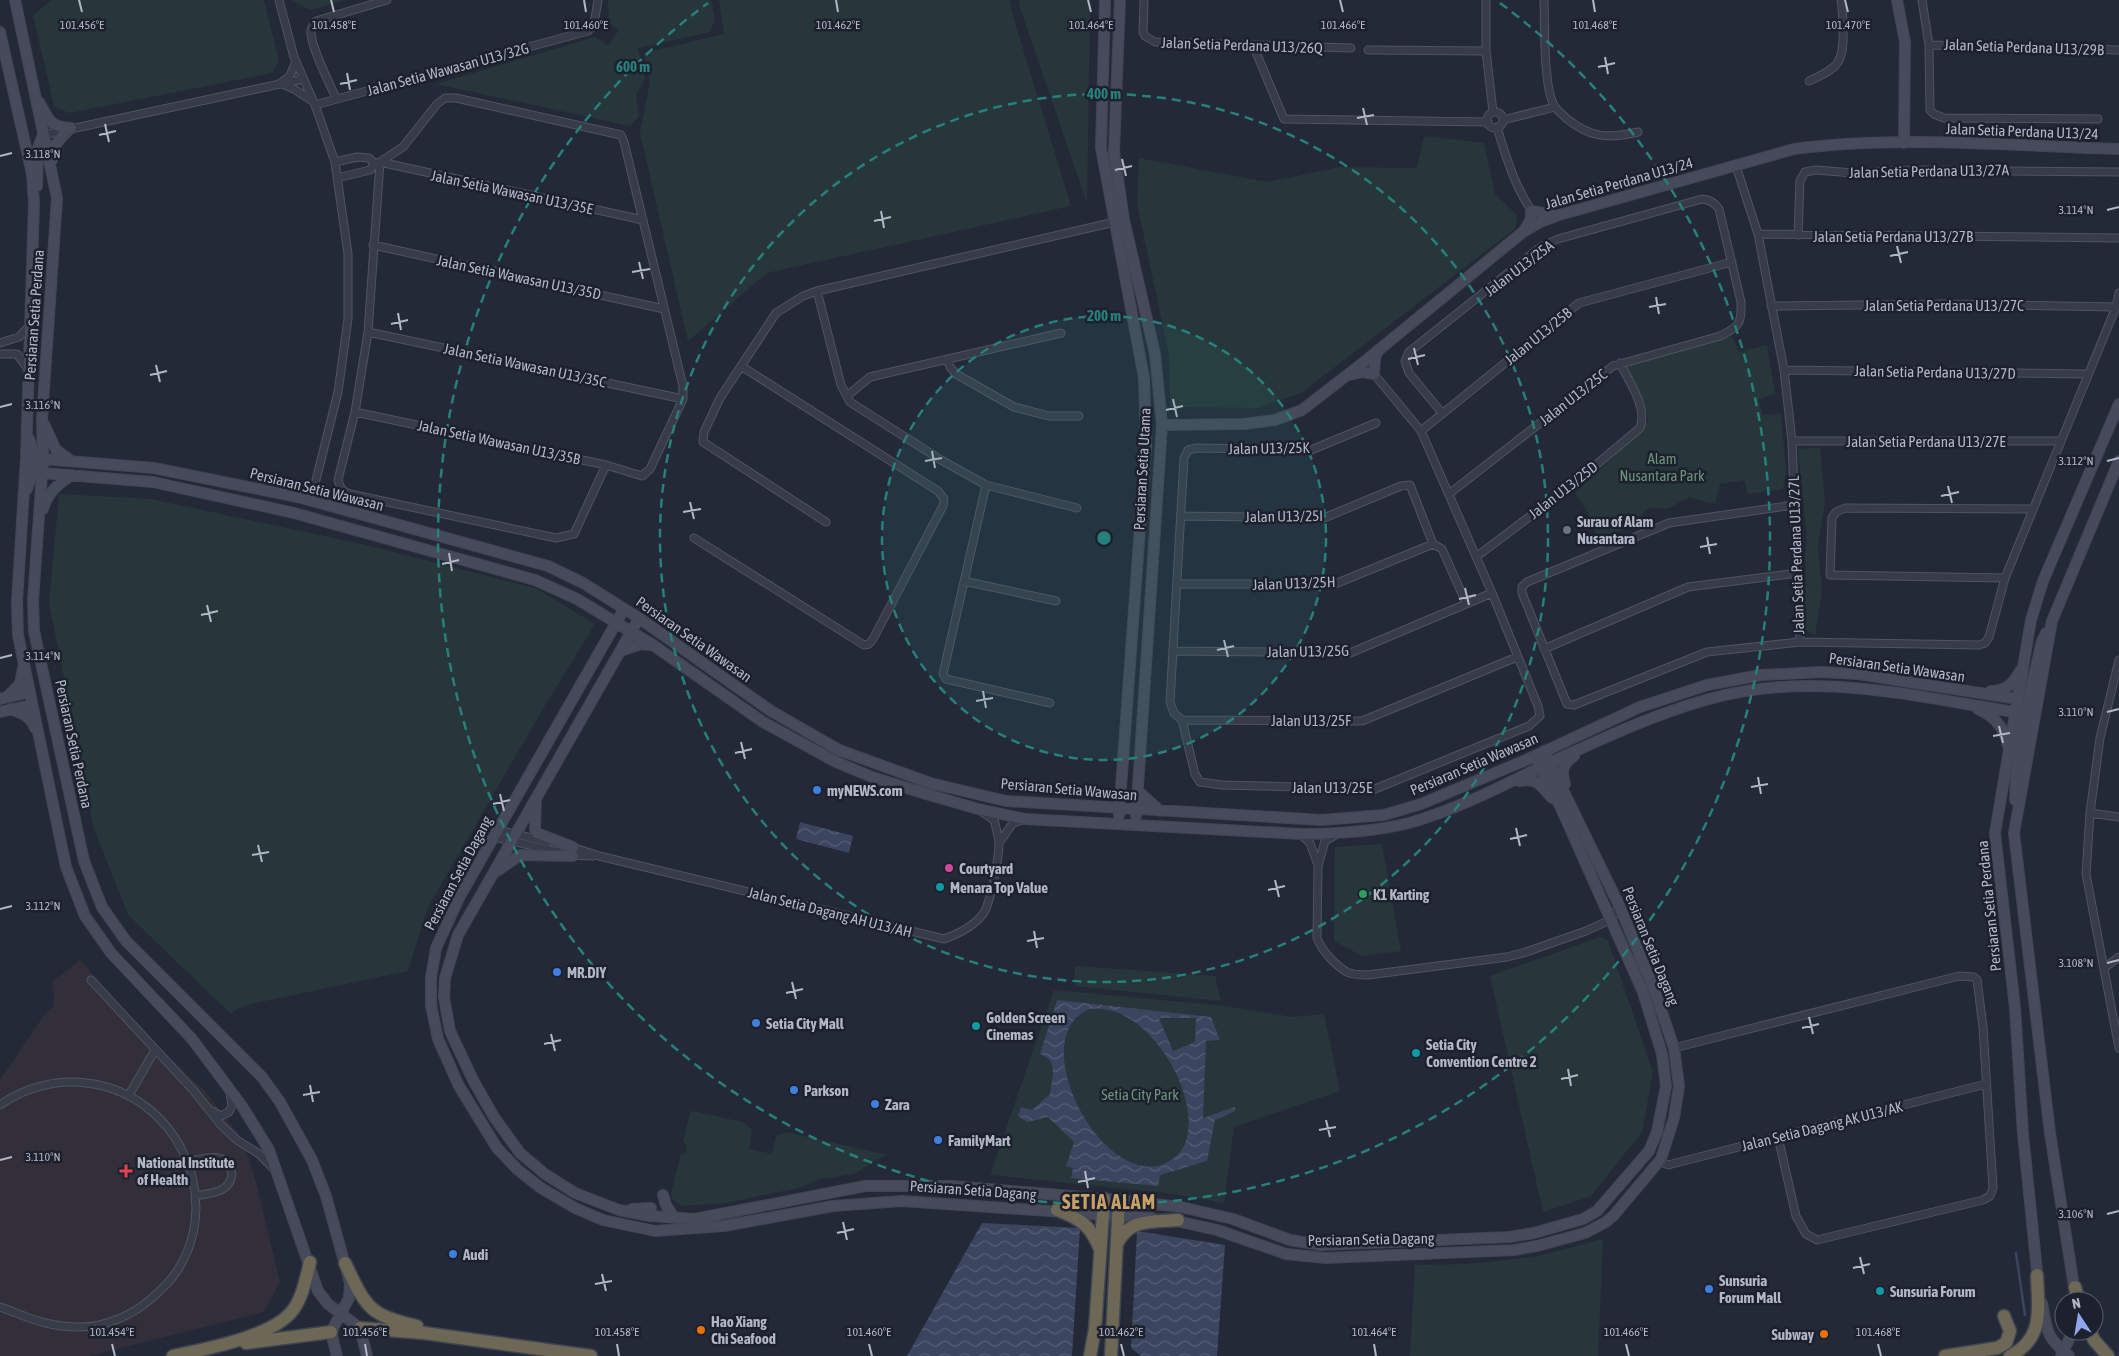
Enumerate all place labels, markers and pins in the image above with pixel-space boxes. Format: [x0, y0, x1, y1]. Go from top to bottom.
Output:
place label: Surau of Alam Nusantara [1577, 513, 1653, 547]
marker: Surau of Alam Nusantara [1561, 524, 1573, 536]
centre of rings [1095, 529, 1113, 547]
place label: myNEWS.com [827, 782, 903, 799]
marker: myNEWS.com [811, 784, 823, 796]
place label: Courtyard [959, 860, 1013, 877]
marker: Courtyard [943, 862, 955, 874]
place label: Menara Top Value [950, 879, 1048, 896]
marker: Menara Top Value [934, 881, 946, 893]
place label: K1 Karting [1373, 886, 1430, 903]
marker: K1 Karting [1357, 888, 1369, 900]
place label: MR.DIY [567, 964, 606, 981]
marker: MR.DIY [551, 966, 563, 978]
place label: Golden Screen Cinemas [986, 1009, 1065, 1043]
place label: Setia City Mall [766, 1015, 845, 1032]
marker: Setia City Mall [750, 1017, 762, 1029]
marker: Golden Screen Cinemas [970, 1020, 982, 1032]
place label: Setia City Convention Centre 2 [1426, 1036, 1537, 1070]
marker: Setia City Convention Centre 2 [1410, 1047, 1422, 1059]
place label: Parkson [804, 1082, 849, 1099]
marker: Parkson [788, 1084, 800, 1096]
place label: Zara [885, 1096, 910, 1113]
marker: Zara [869, 1098, 881, 1110]
place label: FamilyMart [948, 1132, 1011, 1149]
marker: FamilyMart [932, 1134, 944, 1146]
place label: National Institute of Health [137, 1154, 235, 1188]
marker: National Institute of Health [119, 1164, 133, 1178]
place label: Audi [462, 1246, 488, 1263]
marker: Audi [447, 1248, 459, 1260]
place label: Sunsuria Forum Mall [1719, 1272, 1782, 1306]
marker: Sunsuria Forum Mall [1703, 1283, 1715, 1295]
place label: Sunsuria Forum [1890, 1283, 1976, 1300]
marker: Sunsuria Forum [1874, 1285, 1886, 1297]
place label: Hao Xiang Chi Seafood [711, 1313, 776, 1347]
marker: Hao Xiang Chi Seafood [695, 1324, 707, 1336]
place label: Subway [1772, 1326, 1815, 1343]
marker: Subway [1818, 1328, 1830, 1340]

